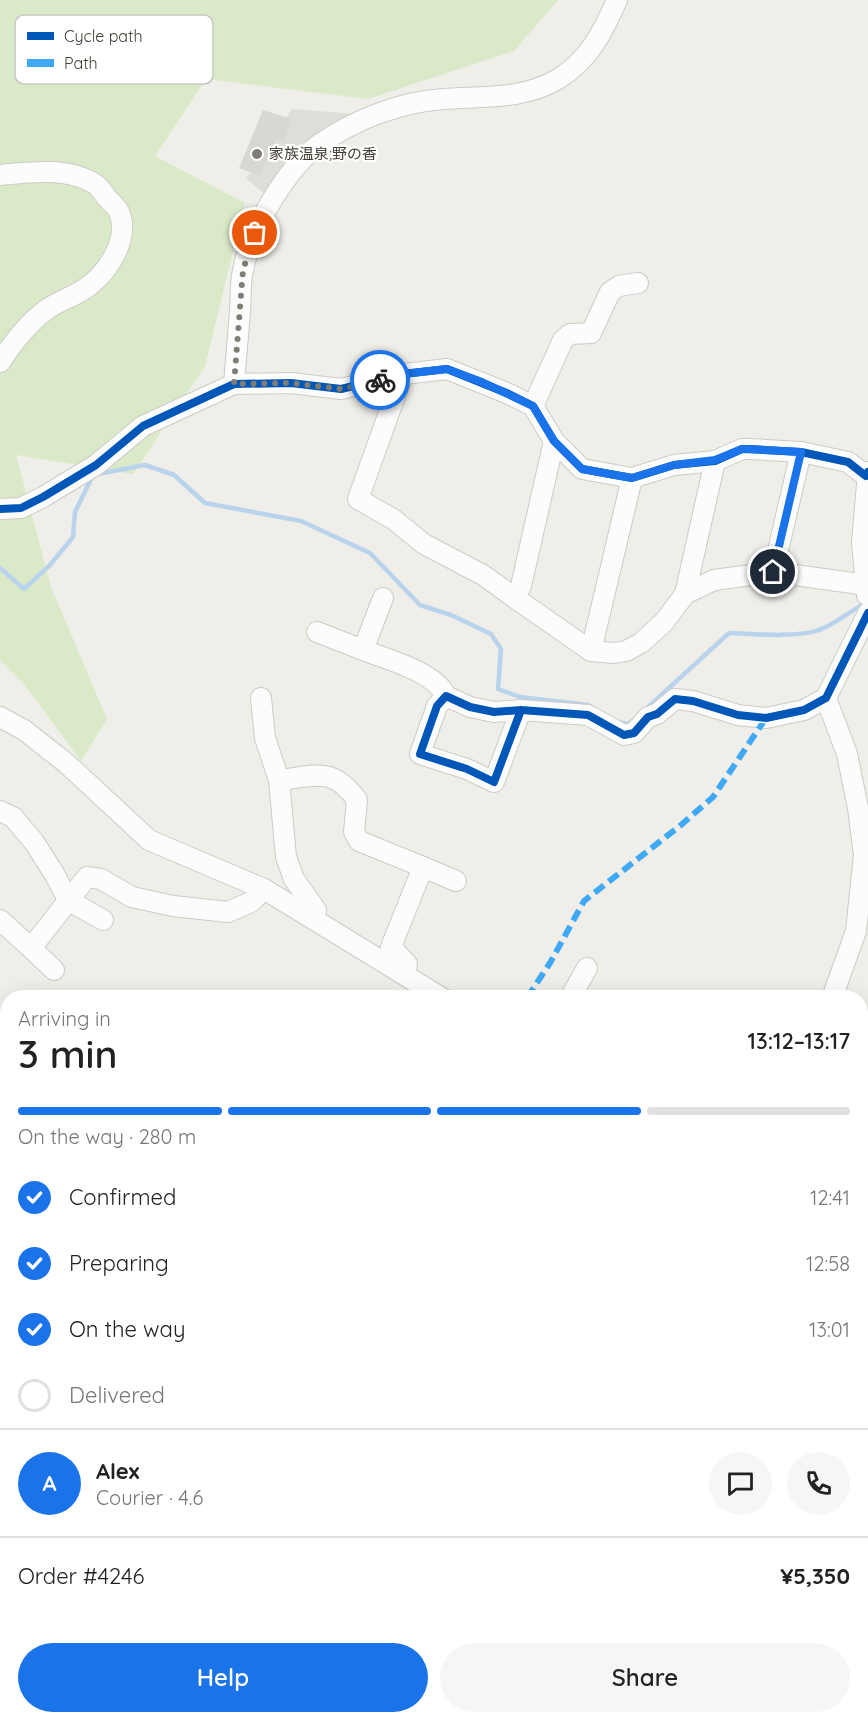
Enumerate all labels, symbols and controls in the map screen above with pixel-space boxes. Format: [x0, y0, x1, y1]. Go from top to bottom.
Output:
legend [15, 15, 213, 84]
text: Cycle path [64, 26, 143, 46]
text: Path [64, 53, 98, 73]
place label: 家族温泉;野の香 [269, 144, 377, 163]
marker: 家族温泉;野の香 [250, 147, 264, 161]
pin [229, 207, 280, 258]
icon: bag [238, 216, 271, 249]
courier [350, 350, 410, 410]
icon: bike [364, 364, 397, 397]
pin [747, 546, 798, 597]
icon: home [756, 555, 789, 588]
text: Arriving in [18, 1006, 111, 1031]
text: 13:12–13:17 [748, 1027, 850, 1055]
text: 3 min [18, 1029, 117, 1078]
text: On the way · 280 m [18, 1124, 196, 1149]
icon: check [18, 1181, 51, 1214]
text: Confirmed [69, 1183, 176, 1211]
text: 12:41 [810, 1185, 850, 1210]
icon: check [18, 1247, 51, 1280]
text: Preparing [69, 1249, 169, 1277]
text: 12:58 [806, 1251, 850, 1276]
icon: check [18, 1313, 51, 1346]
text: On the way [69, 1315, 185, 1343]
text: 13:01 [809, 1317, 850, 1342]
text: Delivered [69, 1381, 165, 1409]
button: chat [709, 1452, 772, 1515]
button: phone [787, 1452, 850, 1515]
text: Alex [96, 1457, 139, 1485]
text: A [42, 1469, 57, 1497]
text: Courier · 4.6 [96, 1485, 203, 1510]
text: Order #4246 [18, 1562, 144, 1590]
text: ¥5,350 [780, 1562, 850, 1590]
button: Help [18, 1643, 428, 1712]
button: Share [440, 1643, 850, 1712]

